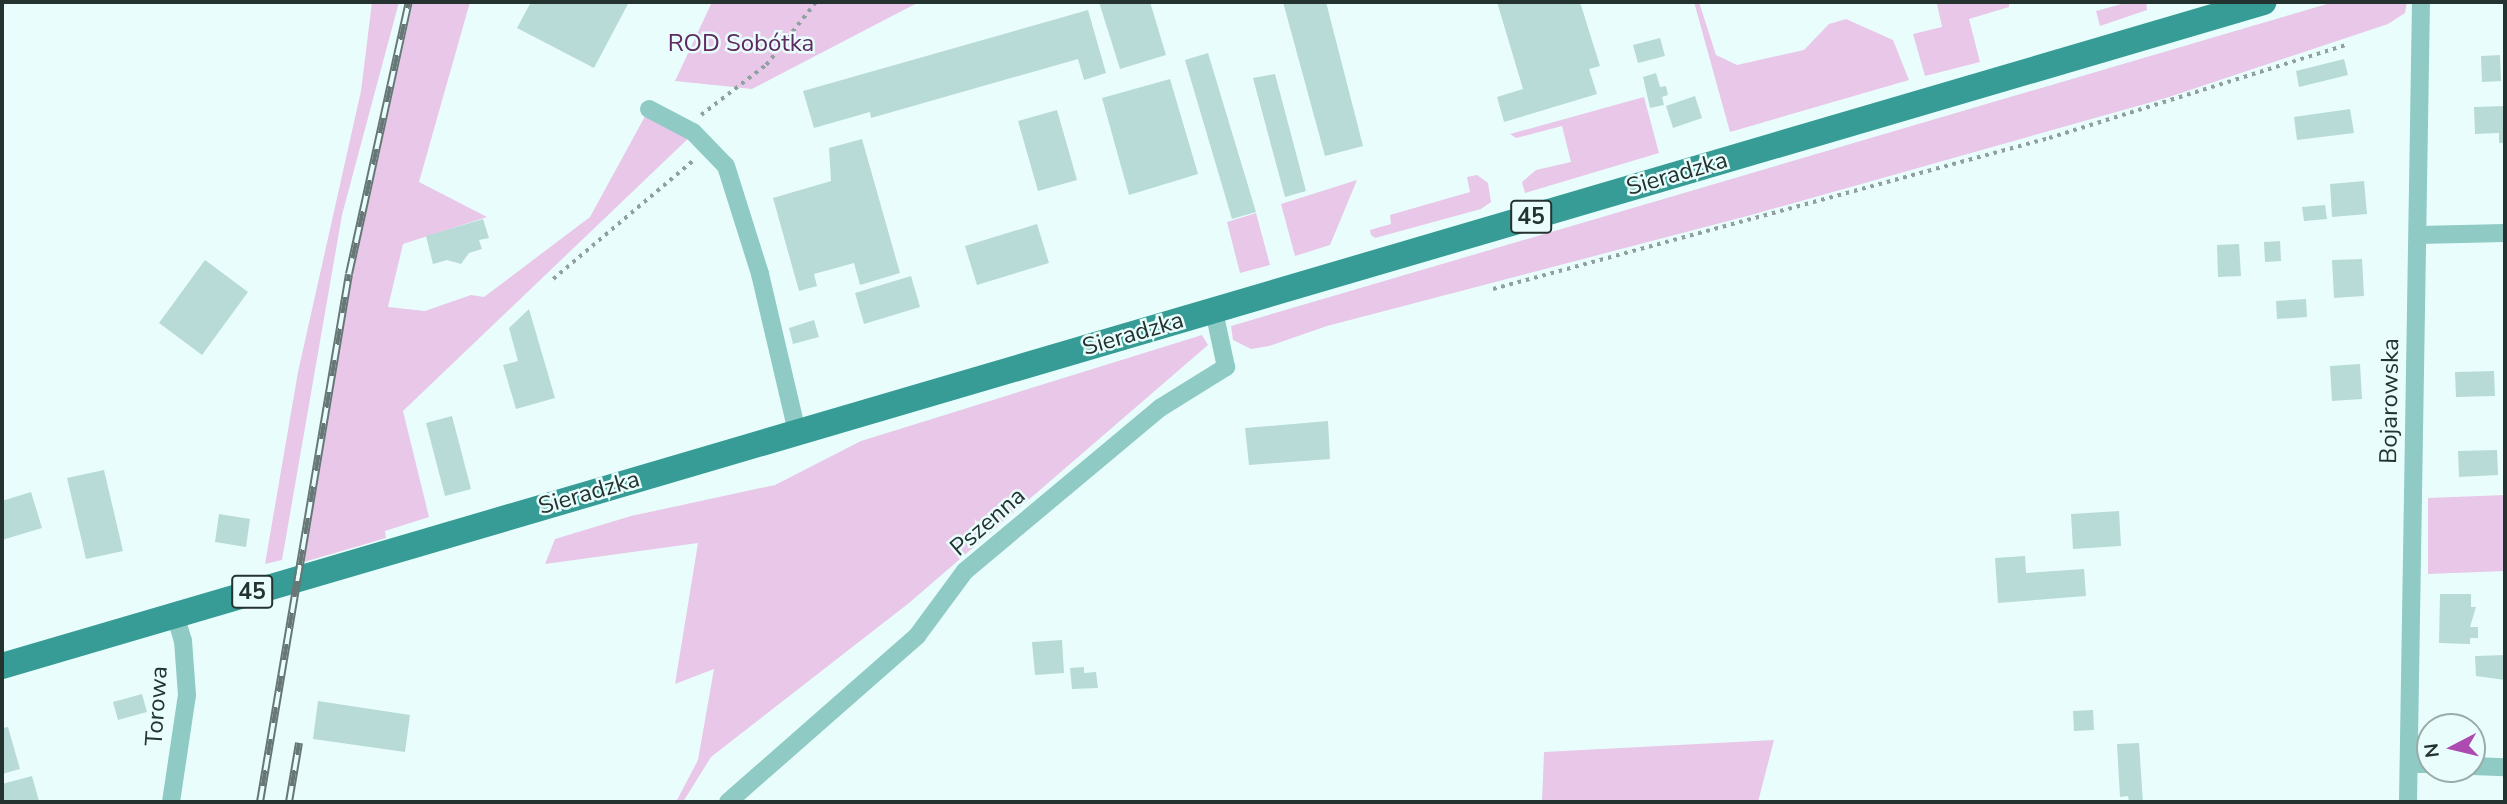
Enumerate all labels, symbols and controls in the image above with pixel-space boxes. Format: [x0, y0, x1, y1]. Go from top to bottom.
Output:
park label: ROD Sobótka [668, 30, 814, 58]
street label: Sieradzka [1623, 146, 1731, 202]
road number: 45 [1510, 198, 1552, 236]
street label: Sieradzka [1079, 306, 1187, 362]
street label: Bojarowska [2375, 338, 2405, 464]
street label: Sieradzka [535, 465, 643, 521]
street label: Pszenna [945, 482, 1031, 562]
road number: 45 [231, 572, 273, 612]
street label: Torowa [140, 665, 174, 747]
north arrow [2416, 713, 2486, 783]
text: N [2418, 742, 2446, 759]

